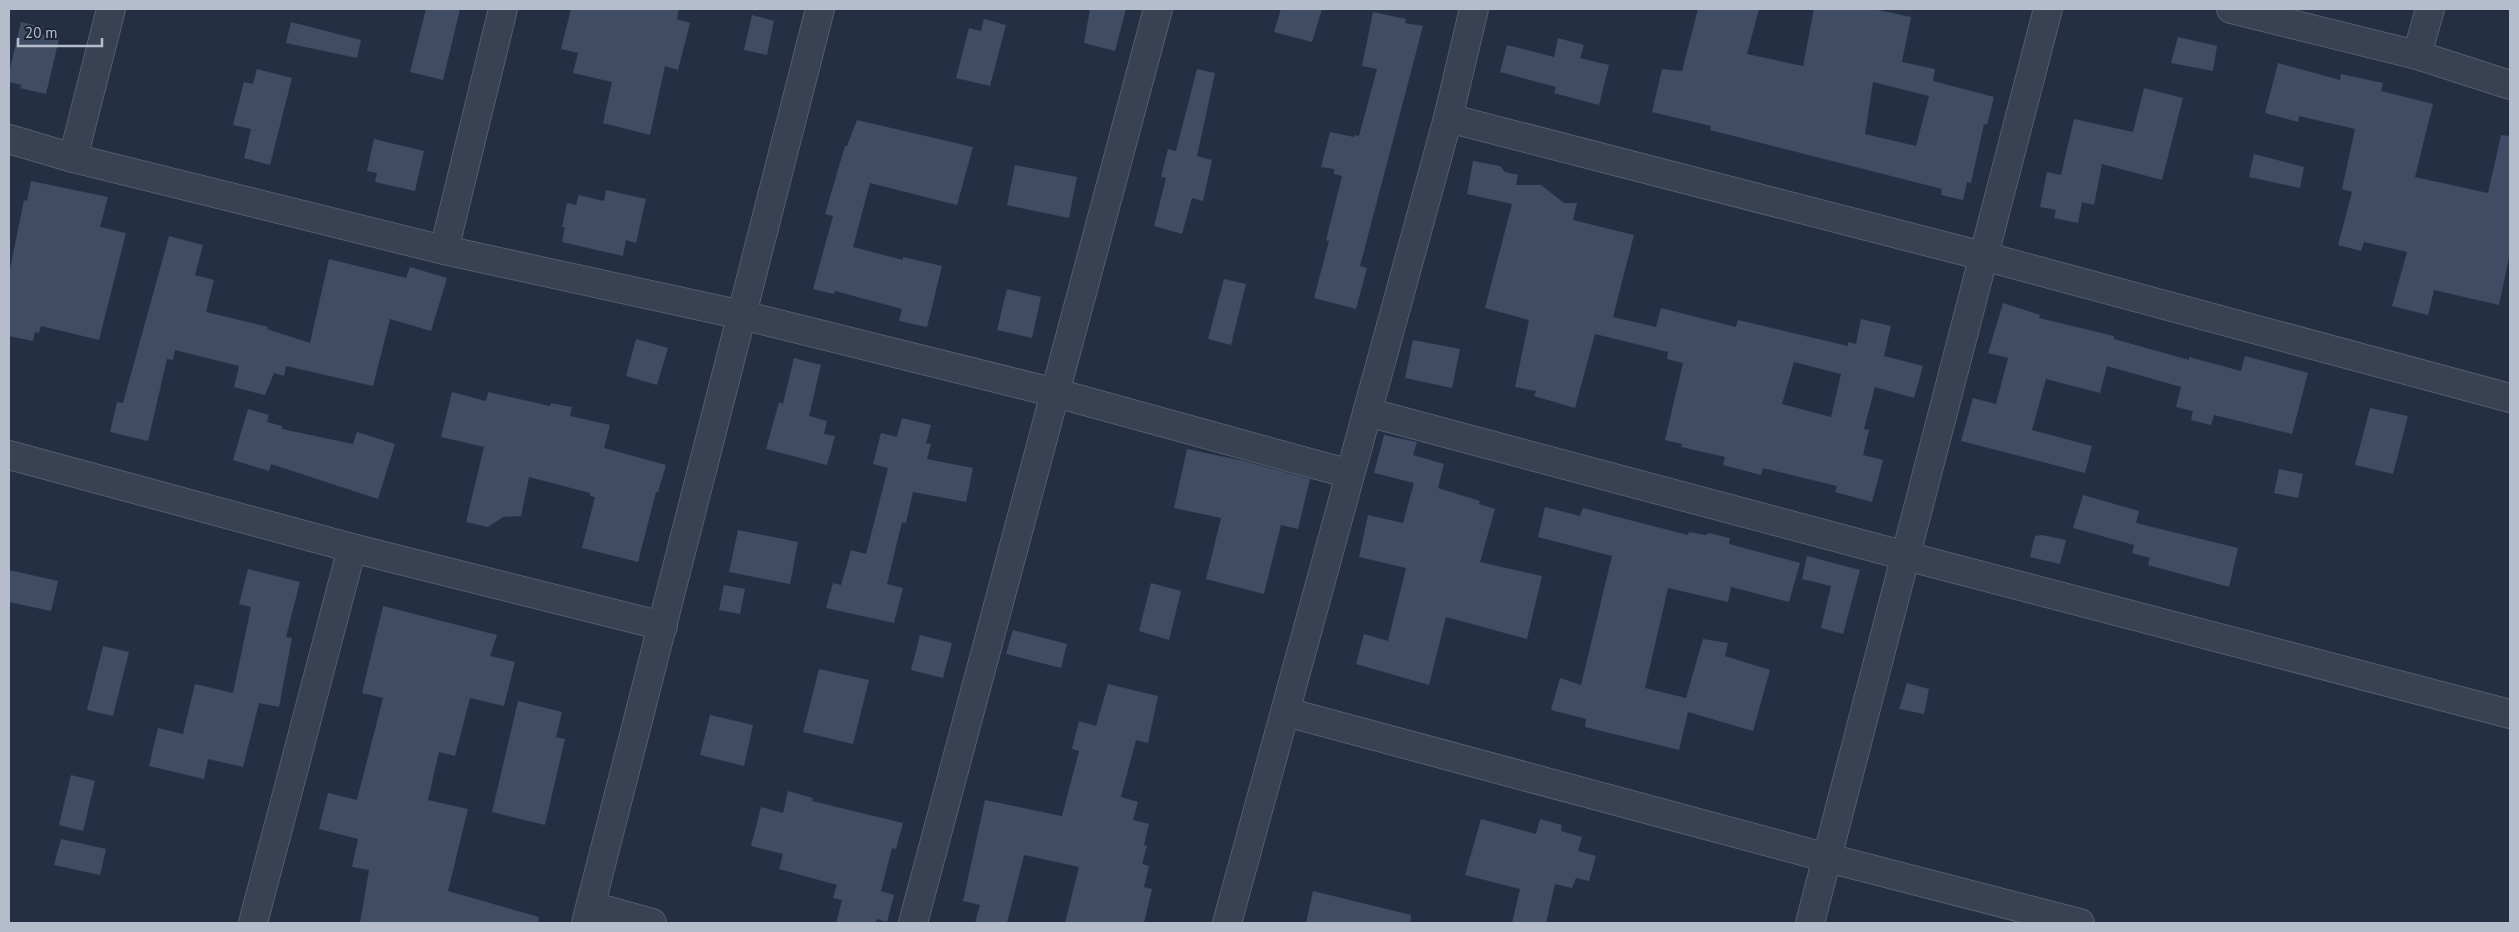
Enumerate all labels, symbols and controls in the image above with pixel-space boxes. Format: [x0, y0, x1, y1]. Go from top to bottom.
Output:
scale bar [18, 15, 101, 47]
text: 20 m [25, 23, 58, 42]

